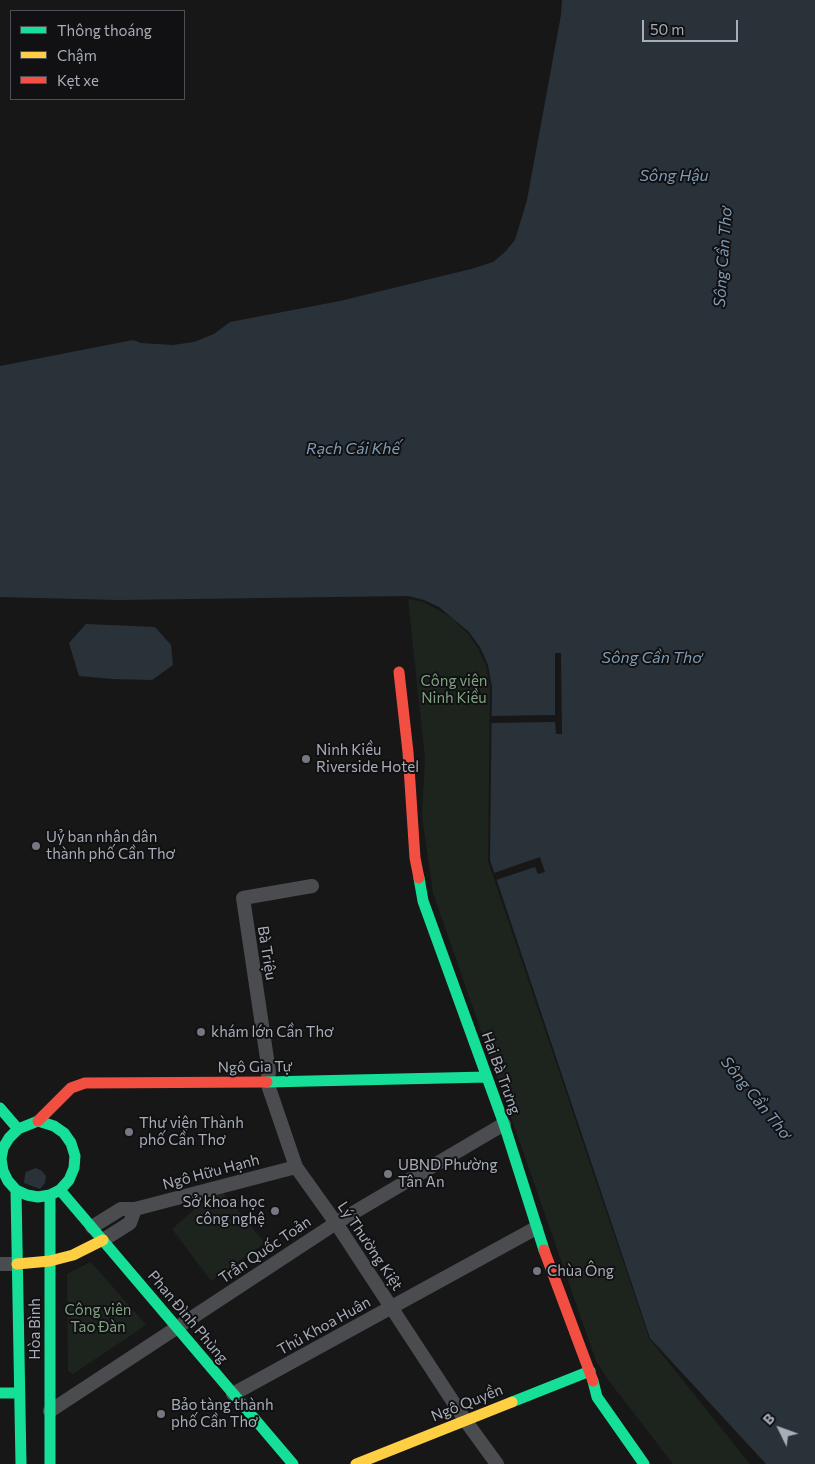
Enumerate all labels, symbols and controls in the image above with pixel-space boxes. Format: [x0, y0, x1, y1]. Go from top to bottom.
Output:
legend [10, 10, 185, 100]
scale bar [645, 10, 741, 42]
text: 50 m [650, 20, 684, 38]
text: Thông thoáng [57, 21, 152, 39]
text: Chậm [57, 46, 97, 64]
text: Kẹt xe [57, 71, 99, 89]
water label: Sông Hậu [639, 166, 709, 186]
water label: Sông Cần Thơ [710, 206, 736, 308]
water label: Rạch Cái Khế [306, 439, 400, 459]
water label: Sông Cần Thơ [602, 648, 702, 668]
park label: Công viên Ninh Kiều [421, 672, 487, 707]
place label: Ninh Kiều Riverside Hotel [316, 741, 419, 776]
marker: Ninh Kiều Riverside Hotel [300, 753, 312, 765]
place label: Uỷ ban nhân dân thành phố Cần Thơ [46, 828, 175, 863]
marker: Uỷ ban nhân dân thành phố Cần Thơ [30, 840, 42, 852]
street label: Bà Triệu [254, 925, 280, 981]
place label: khám lớn Cần Thơ [211, 1023, 334, 1041]
marker: khám lớn Cần Thơ [195, 1026, 207, 1038]
street label: Hai Bà Trưng [478, 1029, 524, 1117]
water label: Sông Cần Thơ [717, 1053, 795, 1143]
street label: Ngô Gia Tự [218, 1057, 292, 1077]
place label: Thư viện Thành phố Cần Thơ [139, 1114, 244, 1149]
marker: Thư viện Thành phố Cần Thơ [123, 1126, 135, 1138]
street label: Ngô Hữu Hạnh [161, 1150, 261, 1194]
place label: UBND Phường Tân An [398, 1156, 498, 1191]
marker: UBND Phường Tân An [382, 1168, 394, 1180]
place label: Sở khoa học công nghệ [182, 1193, 265, 1228]
street label: Lý Thường Kiệt [334, 1198, 406, 1294]
marker: Sở khoa học công nghệ [269, 1205, 281, 1217]
street label: Trần Quốc Toản [216, 1213, 314, 1287]
place label: Chùa Ông [547, 1262, 614, 1280]
marker: Chùa Ông [531, 1265, 543, 1277]
street label: Phan Đình Phùng [144, 1267, 232, 1367]
street label: Thủ Khoa Huân [274, 1293, 374, 1359]
street label: Hòa Bình [26, 1298, 44, 1360]
park label: Công viên Tao Đàn [65, 1301, 131, 1336]
street label: Ngô Quyền [429, 1380, 505, 1426]
place label: Bảo tàng thành phố Cần Thơ [171, 1396, 274, 1431]
north arrow [755, 1404, 805, 1454]
marker: Bảo tàng thành phố Cần Thơ [155, 1408, 167, 1420]
text: B [759, 1409, 778, 1428]

